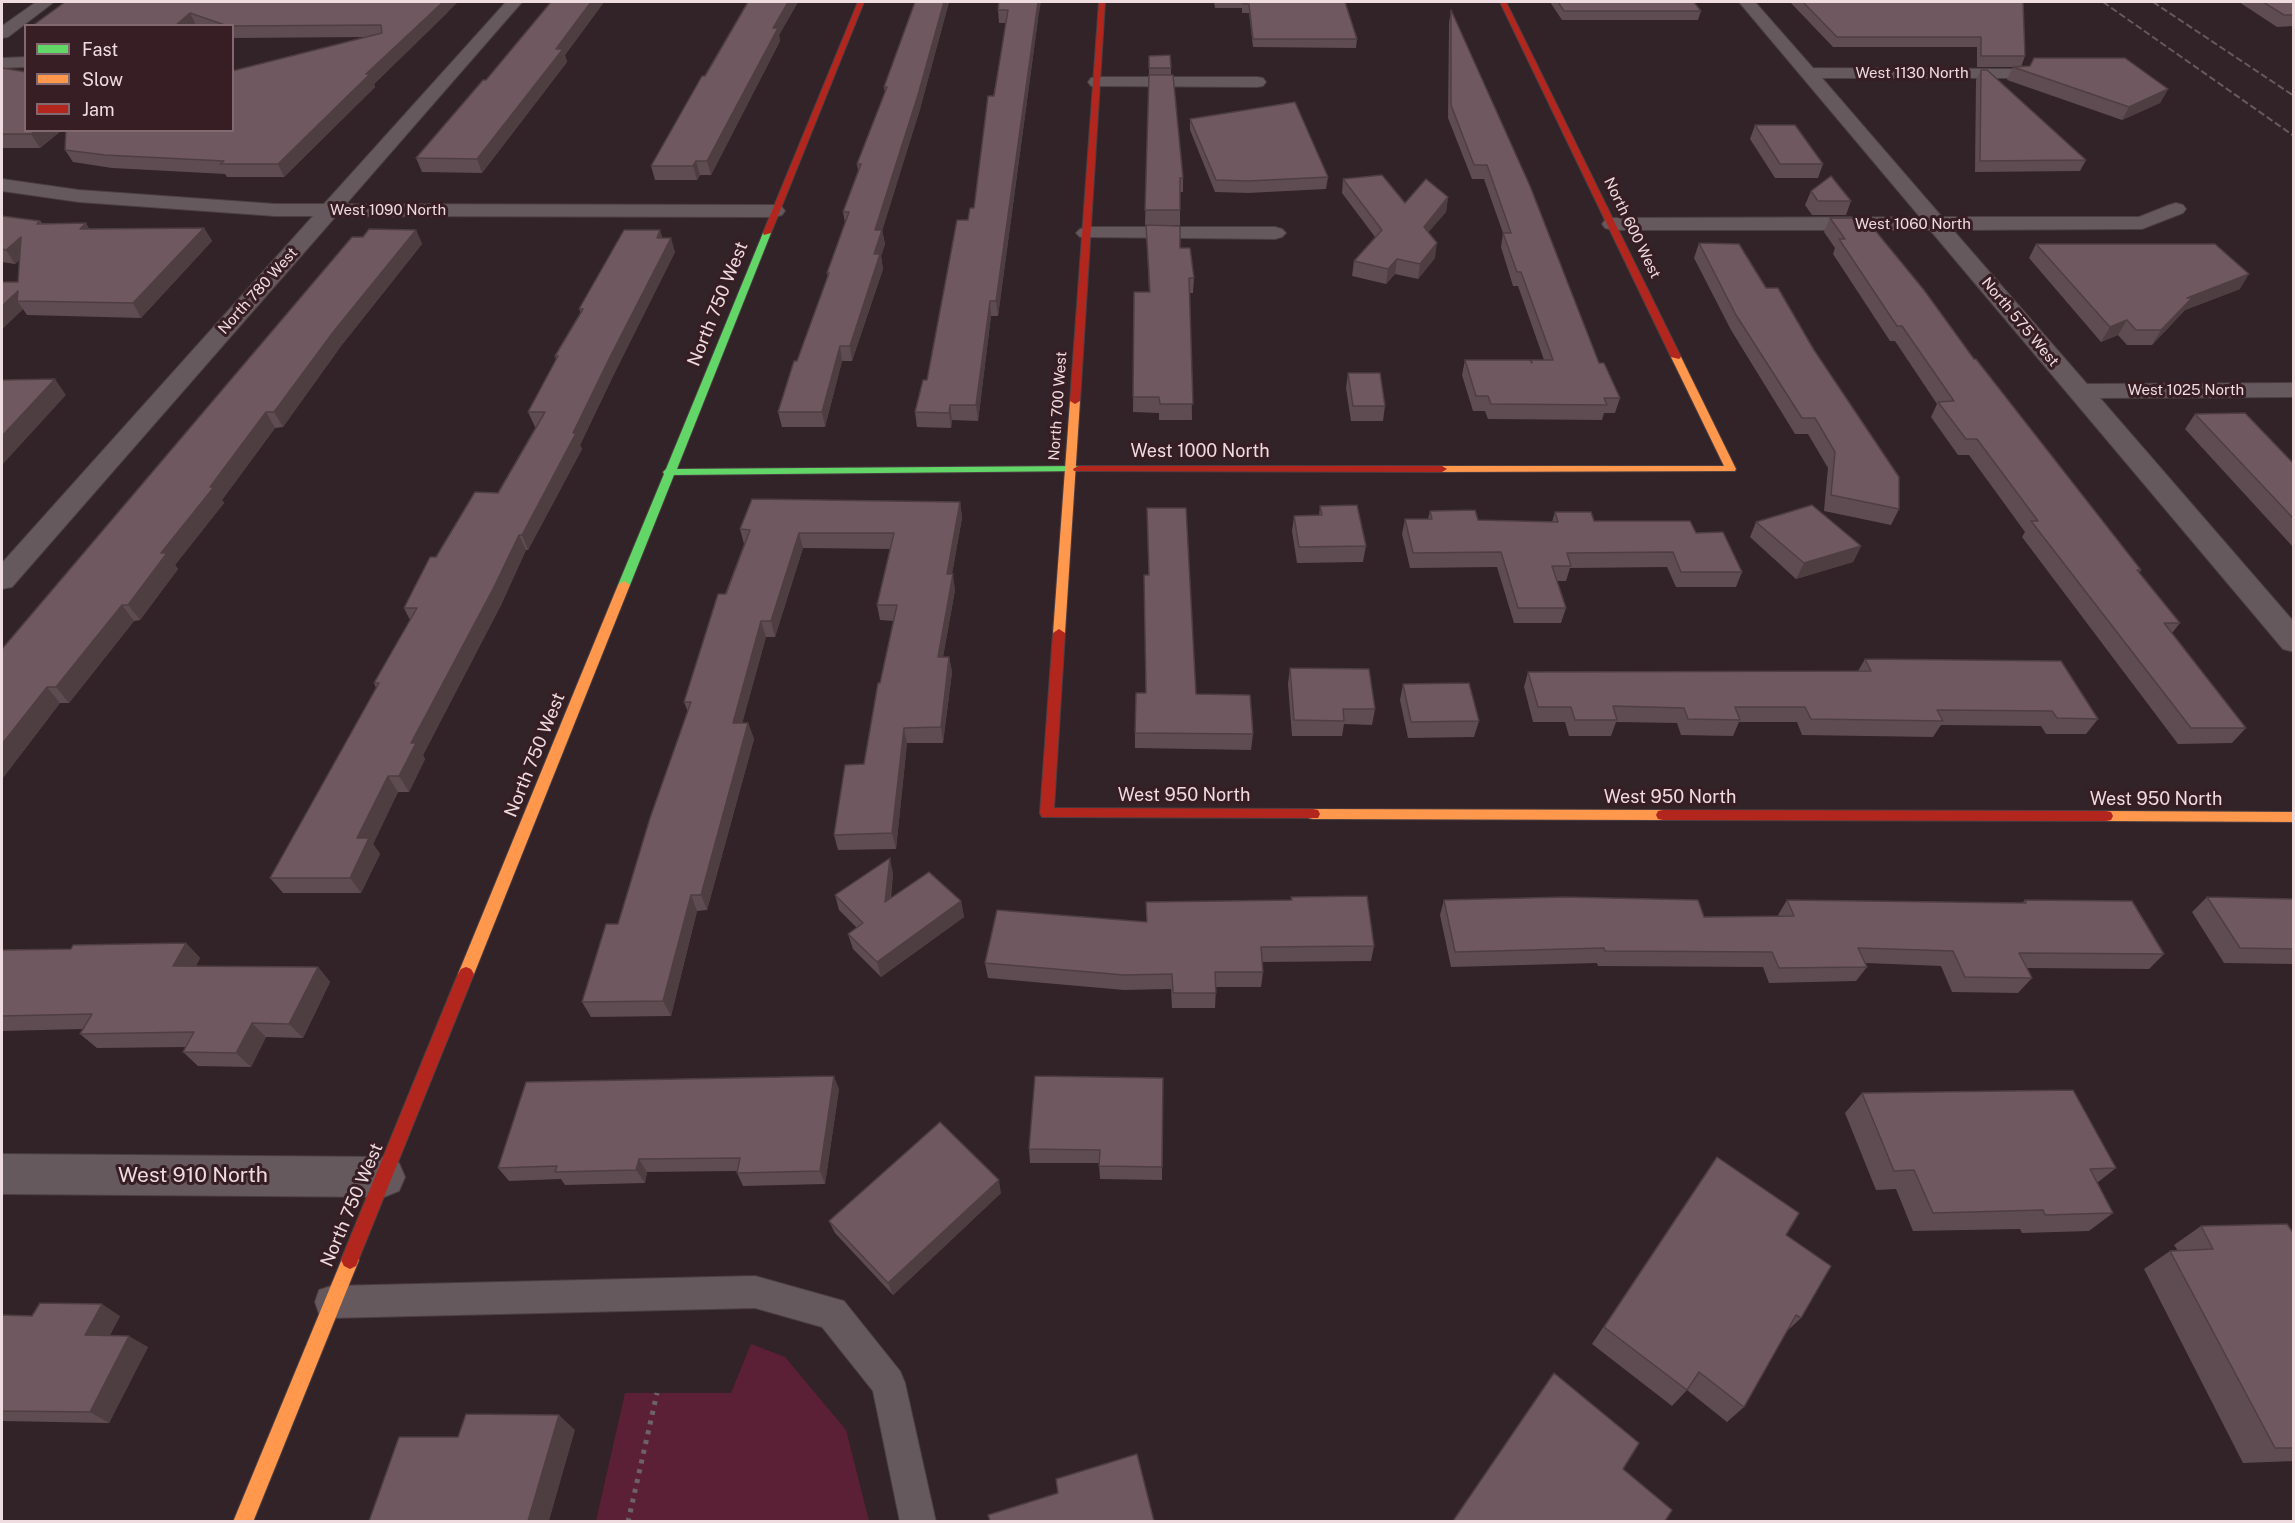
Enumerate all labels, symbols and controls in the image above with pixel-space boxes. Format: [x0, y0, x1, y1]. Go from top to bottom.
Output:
legend [24, 24, 234, 132]
text: Fast [82, 39, 118, 60]
street label: West 1130 North [1855, 64, 1969, 82]
text: Slow [82, 69, 123, 90]
text: Jam [82, 99, 115, 120]
street label: North 600 West [1600, 175, 1664, 281]
street label: West 1090 North [330, 201, 446, 219]
street label: West 1060 North [1855, 215, 1971, 233]
street label: North 750 West [683, 239, 753, 369]
street label: North 780 West [215, 244, 301, 338]
street label: North 575 West [1978, 274, 2062, 370]
street label: North 700 West [1045, 351, 1071, 461]
street label: West 1025 North [2128, 381, 2244, 399]
street label: West 1000 North [1130, 440, 1270, 462]
street label: North 750 West [500, 690, 570, 820]
street label: West 950 North [1118, 784, 1250, 806]
street label: West 950 North [1604, 786, 1736, 808]
street label: West 950 North [2090, 788, 2222, 810]
street label: North 750 West [316, 1140, 388, 1270]
street label: West 910 North [118, 1163, 268, 1189]

